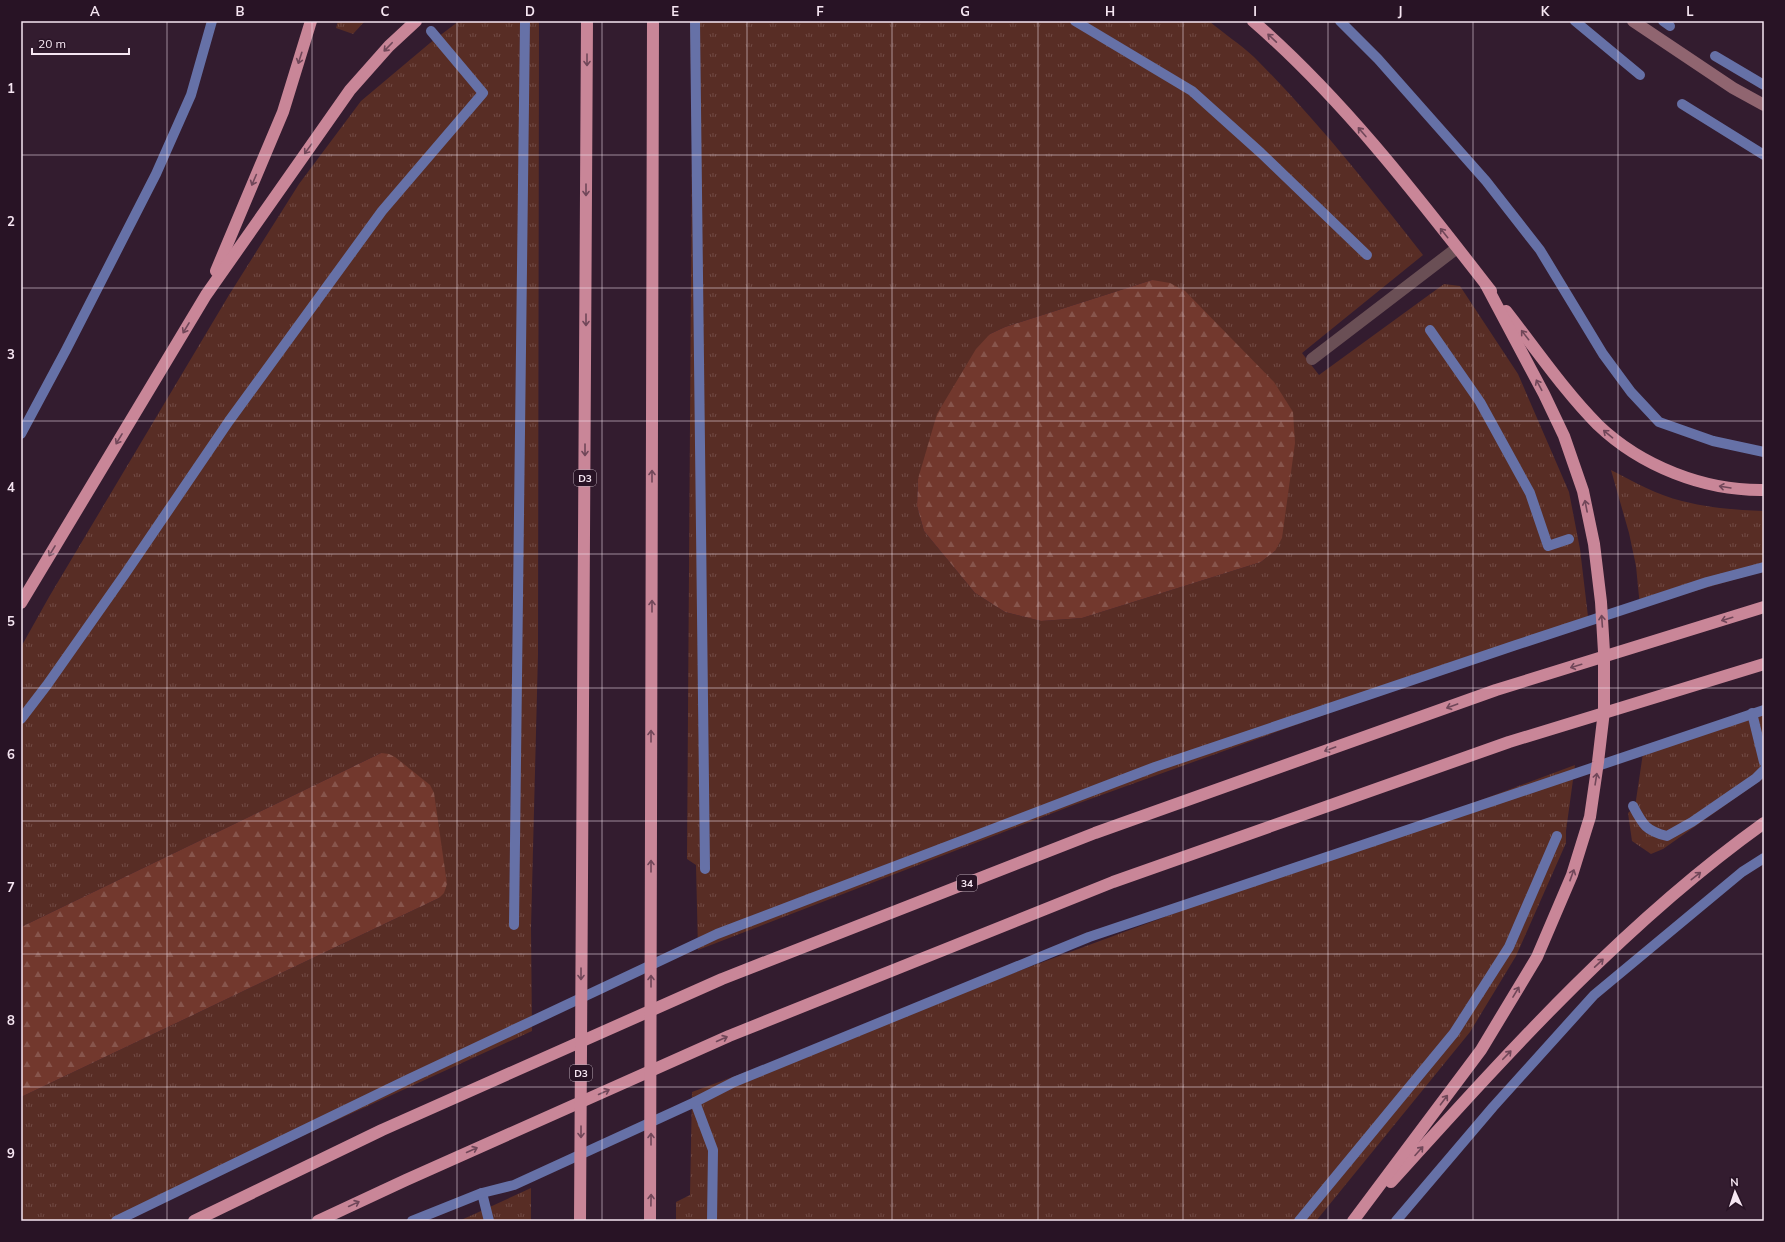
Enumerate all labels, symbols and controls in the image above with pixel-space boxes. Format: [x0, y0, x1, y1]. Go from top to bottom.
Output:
text: A [90, 3, 100, 19]
text: B [236, 3, 245, 19]
text: C [381, 3, 390, 19]
text: D [525, 3, 535, 19]
text: E [671, 3, 679, 19]
text: F [816, 3, 824, 19]
text: G [960, 3, 970, 19]
text: H [1105, 3, 1115, 19]
text: I [1253, 3, 1257, 19]
text: J [1398, 3, 1402, 19]
text: K [1541, 3, 1551, 19]
text: L [1686, 3, 1694, 19]
scale bar [32, 30, 129, 56]
one-way arrow [1267, 33, 1277, 43]
text: 20 m [38, 36, 66, 51]
one-way arrow [383, 42, 393, 52]
one-way arrow [296, 52, 303, 65]
one-way arrow [583, 53, 591, 66]
text: 1 [7, 80, 15, 96]
one-way arrow [1358, 127, 1367, 137]
one-way arrow [304, 144, 312, 155]
one-way arrow [250, 173, 257, 185]
one-way arrow [582, 183, 590, 196]
text: 2 [7, 213, 15, 229]
one-way arrow [1440, 227, 1449, 238]
one-way arrow [582, 313, 590, 326]
one-way arrow [181, 322, 189, 334]
one-way arrow [1521, 329, 1529, 340]
text: 3 [7, 346, 15, 362]
one-way arrow [1535, 379, 1543, 391]
one-way arrow [1603, 429, 1614, 438]
one-way arrow [114, 433, 122, 445]
one-way arrow [581, 443, 589, 456]
road number: D3 [574, 470, 596, 486]
one-way arrow [648, 470, 656, 483]
text: 4 [7, 479, 15, 495]
one-way arrow [1719, 483, 1732, 491]
one-way arrow [1582, 500, 1590, 513]
one-way arrow [48, 545, 56, 556]
one-way arrow [648, 600, 656, 613]
text: 5 [7, 613, 15, 629]
one-way arrow [1598, 615, 1605, 628]
one-way arrow [1720, 616, 1733, 623]
one-way arrow [1570, 662, 1582, 670]
one-way arrow [1447, 702, 1459, 710]
one-way arrow [647, 730, 655, 743]
text: 6 [7, 746, 15, 762]
one-way arrow [1324, 746, 1336, 754]
one-way arrow [1592, 772, 1600, 785]
one-way arrow [647, 860, 655, 873]
one-way arrow [1568, 870, 1576, 882]
one-way arrow [1690, 872, 1701, 881]
road number: 34 [957, 875, 977, 891]
text: 7 [7, 879, 15, 895]
one-way arrow [1593, 959, 1603, 968]
one-way arrow [577, 967, 585, 980]
one-way arrow [647, 975, 655, 988]
one-way arrow [1512, 986, 1520, 998]
text: 8 [7, 1012, 15, 1028]
one-way arrow [716, 1035, 728, 1043]
one-way arrow [1502, 1050, 1512, 1060]
road number: D3 [570, 1065, 592, 1081]
one-way arrow [597, 1088, 609, 1095]
one-way arrow [1439, 1095, 1448, 1106]
one-way arrow [577, 1125, 585, 1138]
one-way arrow [647, 1133, 655, 1146]
text: 9 [7, 1145, 15, 1161]
one-way arrow [465, 1146, 477, 1154]
one-way arrow [1414, 1146, 1424, 1156]
north arrow [1715, 1172, 1755, 1212]
text: N [1730, 1175, 1739, 1189]
one-way arrow [647, 1194, 655, 1207]
one-way arrow [347, 1200, 359, 1207]

